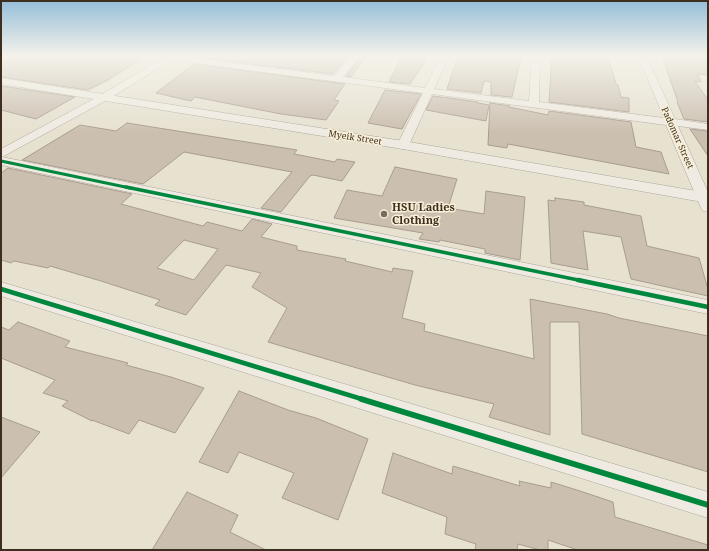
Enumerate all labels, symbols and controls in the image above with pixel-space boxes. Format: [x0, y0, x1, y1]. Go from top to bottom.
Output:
street label: Padomar Street [659, 105, 695, 171]
street label: Myeik Street [328, 128, 382, 148]
place label: HSU Ladies Clothing [392, 201, 455, 227]
marker: HSU Ladies Clothing [379, 209, 389, 219]

